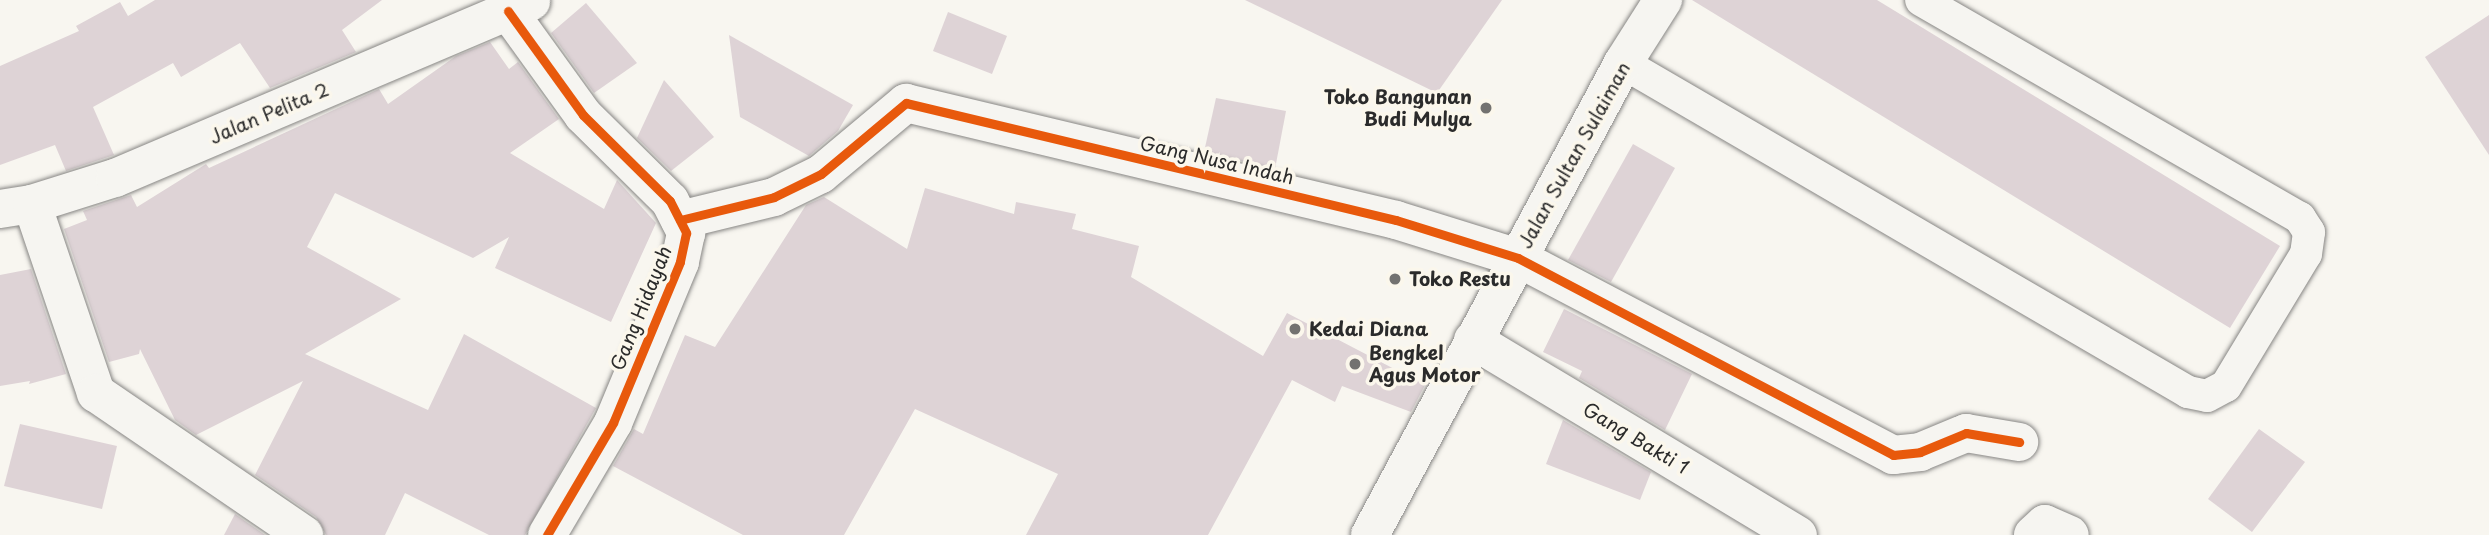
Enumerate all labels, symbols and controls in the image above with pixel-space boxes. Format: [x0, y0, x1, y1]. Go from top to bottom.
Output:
street label: Jalan Sultan Sulaiman [1513, 58, 1635, 252]
street label: Jalan Pelita 2 [206, 77, 332, 149]
place label: Toko Bangunan Budi Mulya [1322, 86, 1472, 130]
marker: Toko Bangunan Budi Mulya [1478, 100, 1494, 116]
street label: Gang Nusa Indah [1137, 131, 1297, 189]
street label: Gang Hidayah [606, 242, 676, 374]
place label: Toko Restu [1409, 268, 1513, 290]
marker: Toko Restu [1387, 271, 1403, 287]
place label: Kedai Diana [1309, 318, 1426, 340]
marker: Kedai Diana [1287, 321, 1303, 337]
place label: Bengkel Agus Motor [1369, 342, 1480, 386]
marker: Bengkel Agus Motor [1347, 356, 1363, 372]
street label: Gang Bakti 1 [1578, 397, 1694, 479]

